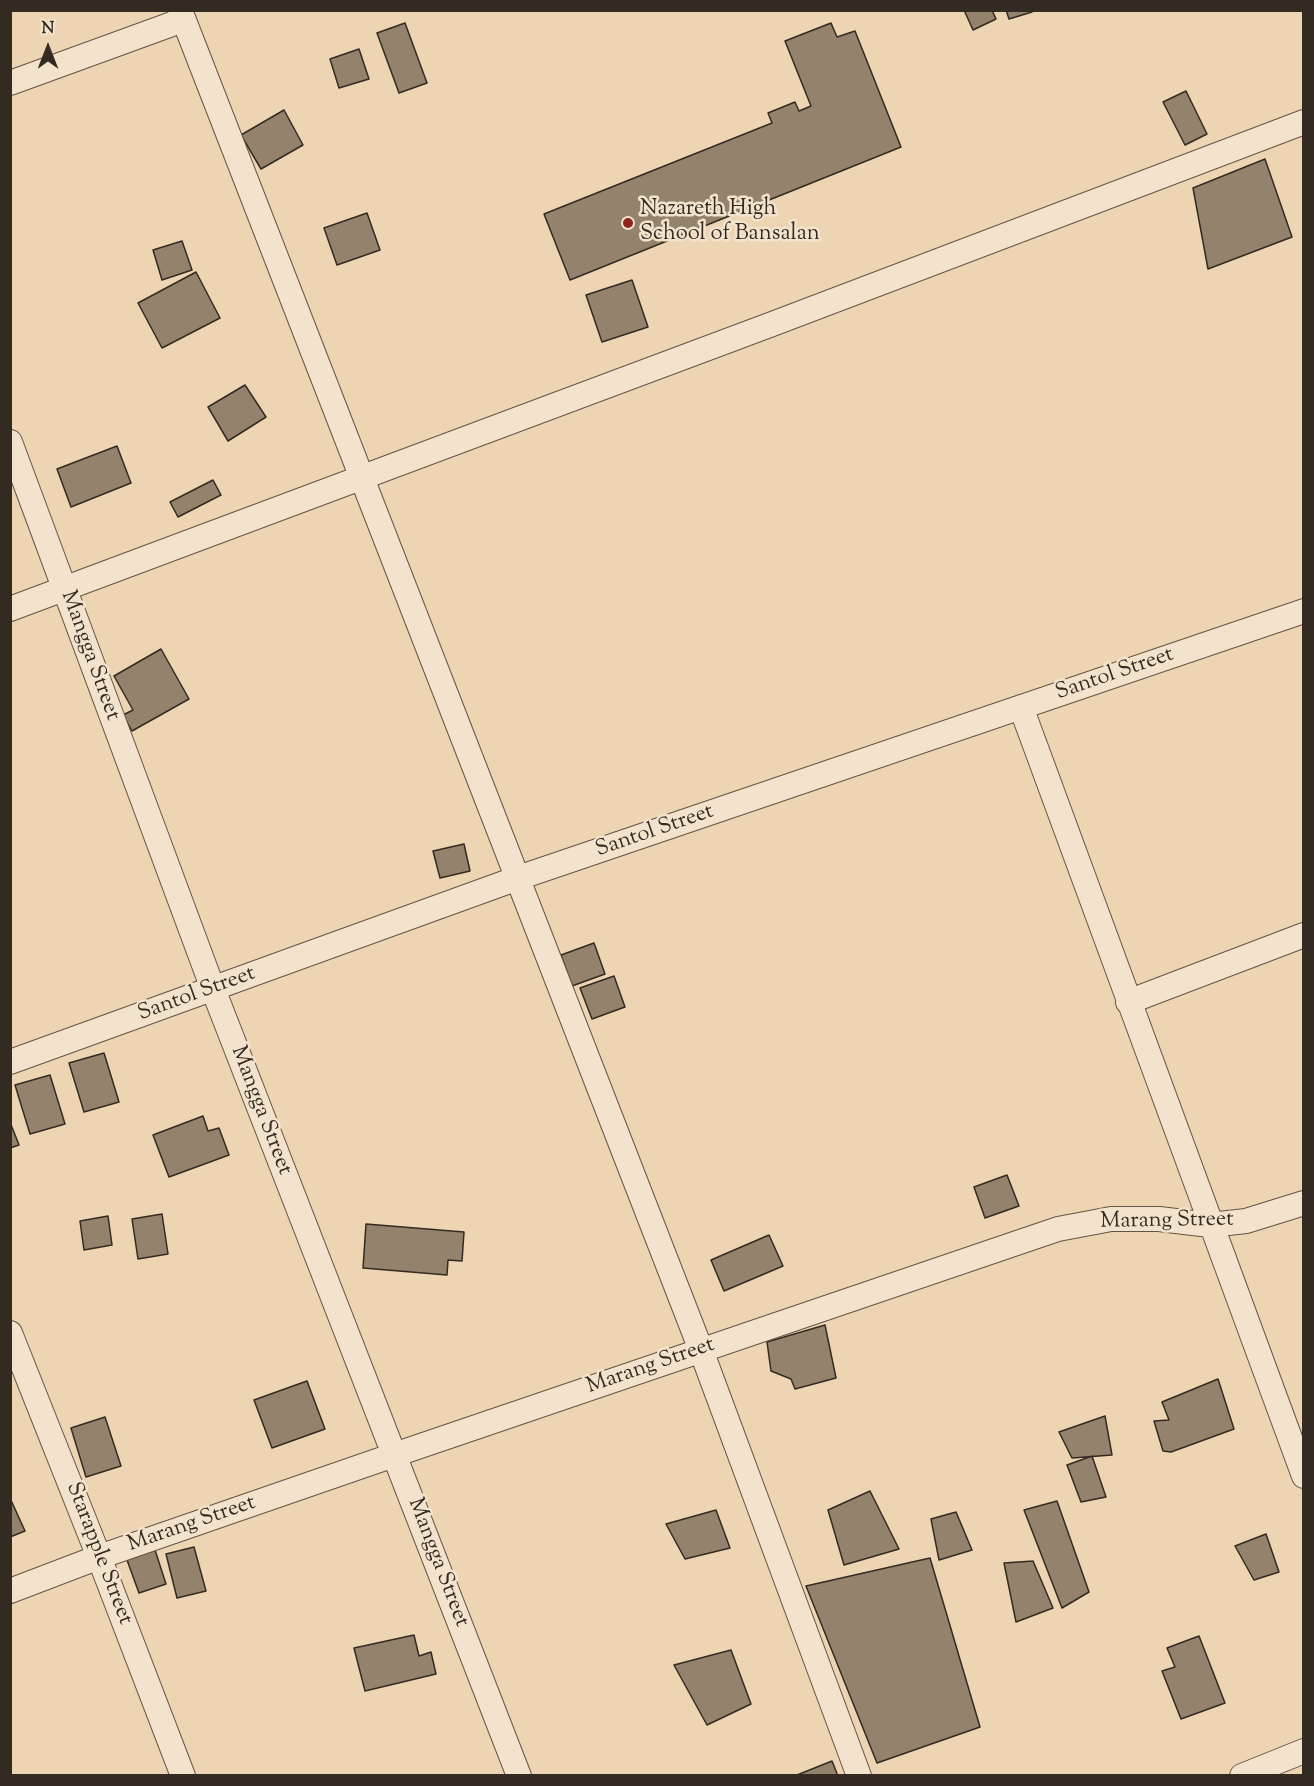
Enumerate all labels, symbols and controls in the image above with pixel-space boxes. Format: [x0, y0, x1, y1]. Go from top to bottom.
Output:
north arrow [18, 18, 78, 78]
text: N [42, 18, 54, 41]
place label: Nazareth High School of Bansalan [640, 197, 820, 248]
marker: Nazareth High School of Bansalan [621, 216, 635, 230]
street label: Mangga Street [53, 588, 125, 724]
street label: Santol Street [1053, 642, 1177, 708]
street label: Santol Street [593, 799, 717, 865]
street label: Santol Street [135, 962, 259, 1028]
street label: Mangga Street [223, 1043, 297, 1179]
street label: Marang Street [1100, 1208, 1234, 1236]
street label: Marang Street [584, 1333, 718, 1401]
street label: Starapple Street [59, 1479, 137, 1629]
street label: Marang Street [125, 1491, 259, 1559]
street label: Mangga Street [400, 1495, 474, 1631]

